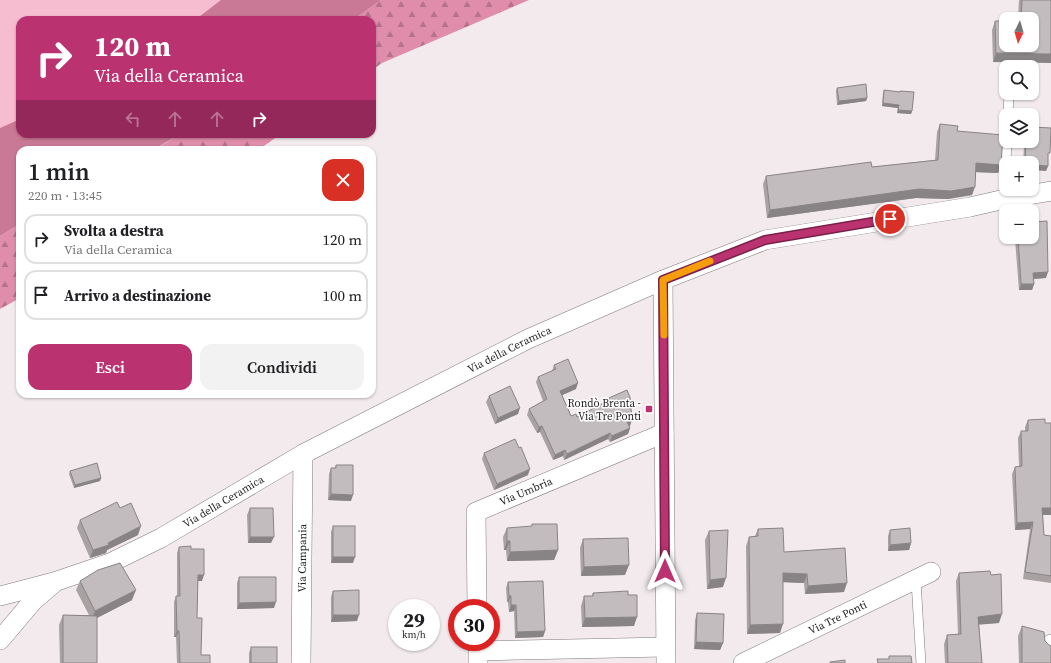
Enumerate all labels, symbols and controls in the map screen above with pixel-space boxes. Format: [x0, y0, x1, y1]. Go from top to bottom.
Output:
north arrow [999, 12, 1039, 52]
map controls [999, 12, 1039, 244]
text: 120 m [94, 27, 171, 65]
icon: right [28, 32, 80, 84]
button: search [999, 60, 1039, 100]
text: Via della Ceramica [94, 63, 244, 88]
icon: left [122, 108, 144, 130]
icon: ahead [164, 108, 186, 130]
icon: ahead [206, 108, 228, 130]
icon: right [248, 108, 270, 130]
button: layers [999, 108, 1039, 148]
text: 1 min [28, 155, 90, 188]
button: + [999, 156, 1039, 196]
button: close [322, 159, 364, 201]
text: 220 m · 13:45 [28, 187, 102, 204]
pin [873, 202, 907, 236]
button: − [999, 204, 1039, 244]
icon: arrive [879, 208, 901, 230]
text: Svolta a destra [64, 220, 164, 241]
icon: right [30, 228, 52, 250]
text: 120 m [322, 229, 362, 250]
text: Via della Ceramica [64, 241, 172, 258]
icon: arrive [30, 284, 52, 306]
text: Arrivo a destinazione [64, 285, 211, 306]
text: 100 m [322, 285, 362, 306]
street label: Via della Ceramica [465, 323, 554, 377]
button: Esci [28, 344, 192, 390]
button: Condividi [200, 344, 364, 390]
place label: Rondò Brenta - Via Tre Ponti [568, 396, 641, 424]
marker: Rondò Brenta - Via Tre Ponti [644, 404, 654, 414]
street label: Via della Ceramica [180, 472, 267, 531]
street label: Via Umbria [497, 474, 555, 509]
street label: Via Campania [295, 523, 310, 592]
position arrow [644, 550, 686, 592]
street label: Via Tre Ponti [806, 597, 869, 638]
speed limit sign: 30 [448, 599, 500, 651]
text: 29 [403, 606, 425, 634]
text: km/h [402, 628, 426, 641]

